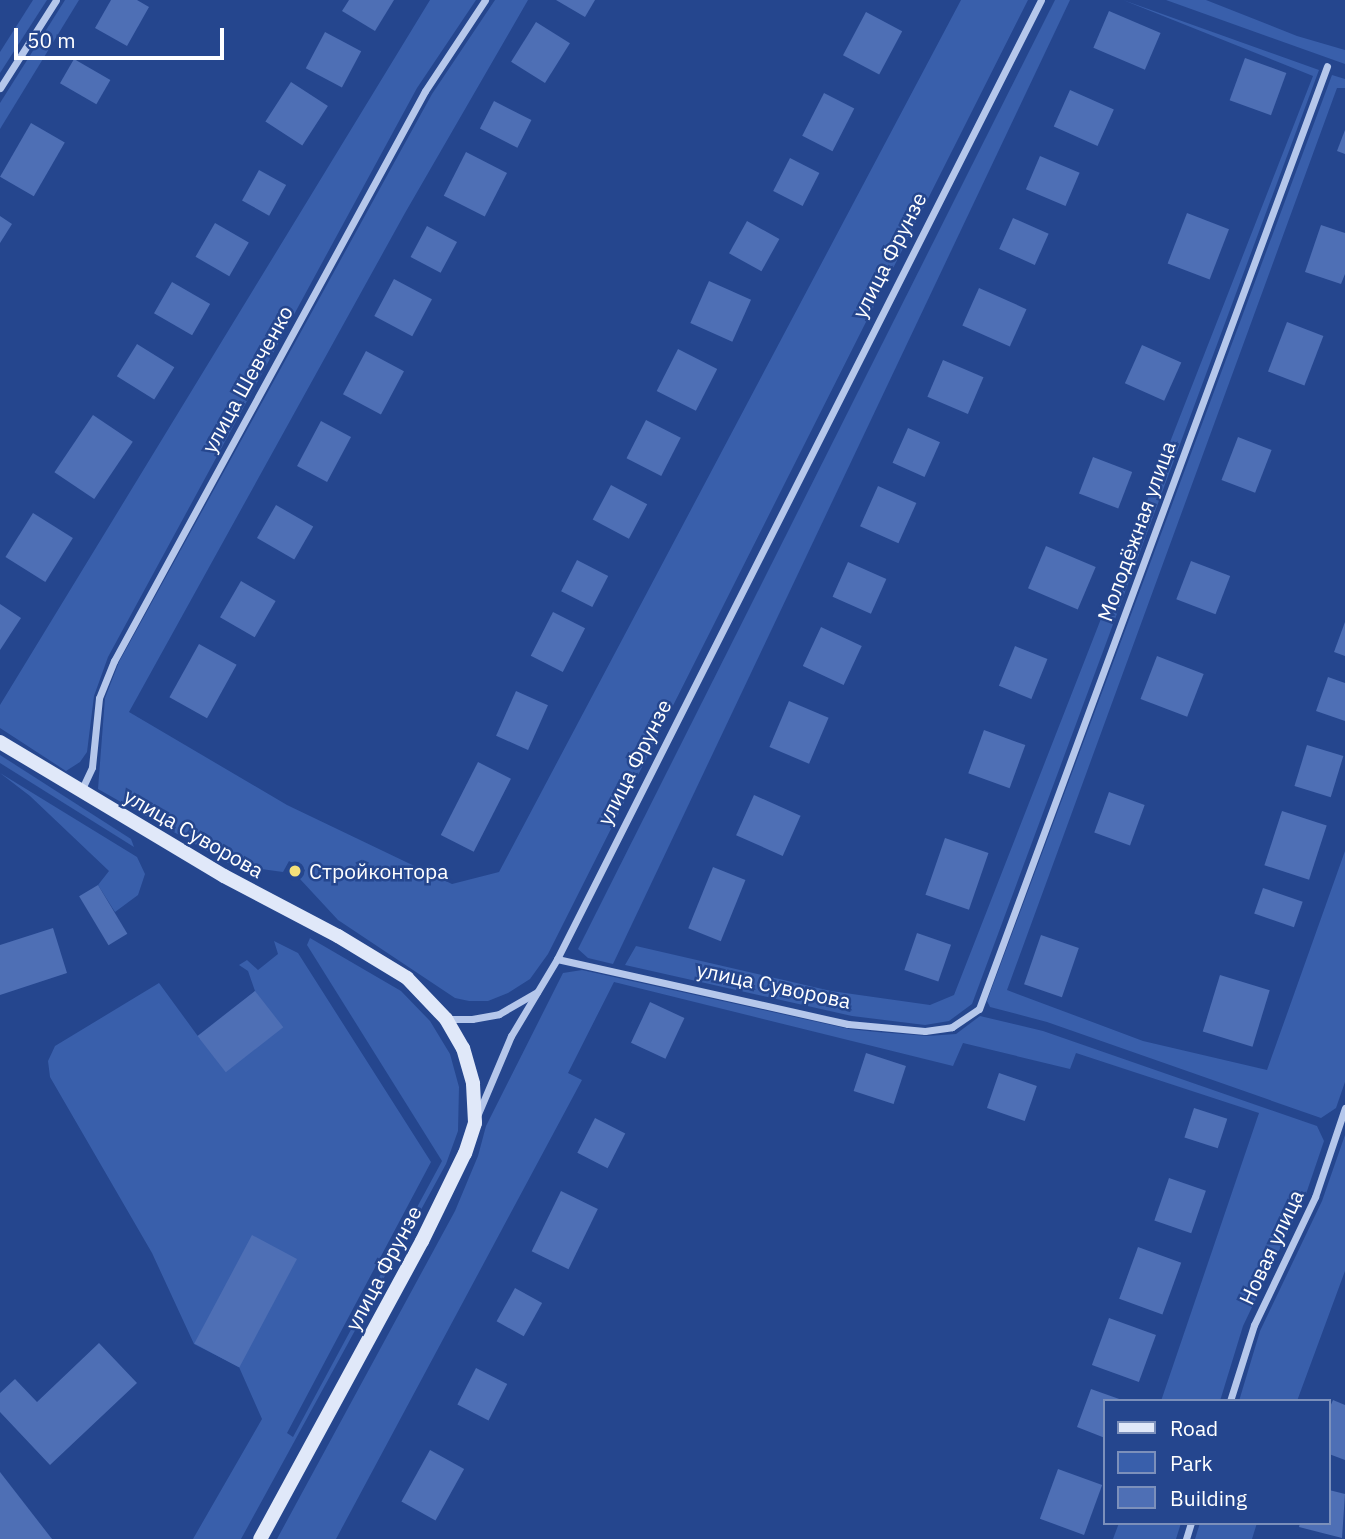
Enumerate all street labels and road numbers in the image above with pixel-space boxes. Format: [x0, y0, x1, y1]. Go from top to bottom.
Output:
street label: улица Фрунзе [846, 188, 932, 322]
street label: улица Шевченко [196, 301, 298, 457]
street label: Молодёжная улица [1092, 437, 1180, 625]
street label: улица Фрунзе [591, 695, 677, 829]
street label: улица Суворова [120, 783, 268, 883]
street label: улица Суворова [695, 956, 853, 1014]
street label: Новая улица [1233, 1186, 1309, 1308]
street label: улица Фрунзе [340, 1201, 426, 1335]

